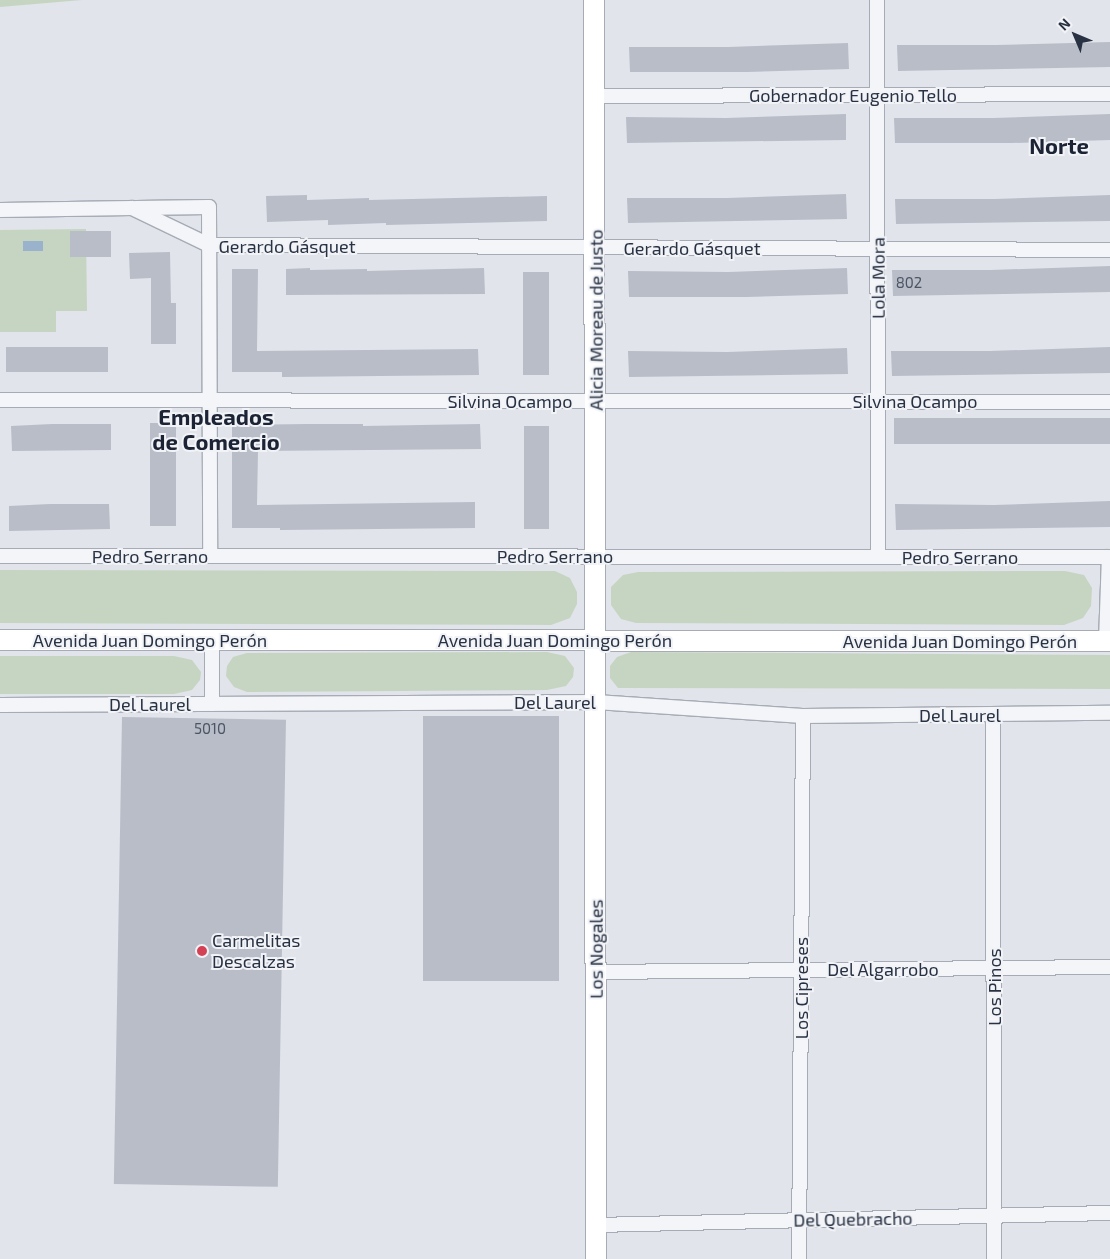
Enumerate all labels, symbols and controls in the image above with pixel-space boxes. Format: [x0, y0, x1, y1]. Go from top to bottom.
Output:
north arrow [1050, 10, 1100, 60]
text: N [1054, 14, 1074, 34]
street label: Gobernador Eugenio Tello [749, 84, 957, 106]
district label: Norte [1029, 133, 1089, 159]
street label: Alicia Moreau de Justo [585, 229, 607, 411]
street label: Gerardo Gásquet [218, 235, 356, 257]
street label: Gerardo Gásquet [623, 237, 761, 259]
street label: Lola Mora [867, 237, 889, 319]
house number: 802 [896, 274, 922, 292]
street label: Silvina Ocampo [447, 390, 573, 412]
street label: Silvina Ocampo [852, 390, 978, 412]
district label: Empleados de Comercio [152, 403, 280, 454]
street label: Pedro Serrano [92, 545, 208, 567]
street label: Pedro Serrano [497, 545, 613, 567]
street label: Pedro Serrano [902, 546, 1018, 568]
street label: Avenida Juan Domingo Perón [33, 629, 267, 651]
street label: Avenida Juan Domingo Perón [438, 629, 672, 651]
street label: Avenida Juan Domingo Perón [843, 630, 1077, 652]
street label: Del Laurel [514, 691, 596, 713]
street label: Del Laurel [109, 693, 191, 715]
street label: Del Laurel [919, 704, 1001, 726]
house number: 5010 [194, 720, 226, 738]
street label: Los Nogales [585, 899, 607, 999]
place label: Carmelitas Descalzas [212, 930, 300, 972]
street label: Los Cipreses [790, 937, 812, 1039]
marker: Carmelitas Descalzas [196, 945, 208, 957]
street label: Los Pinos [983, 948, 1005, 1026]
street label: Del Algarrobo [827, 958, 939, 980]
street label: Del Quebracho [793, 1207, 913, 1231]

